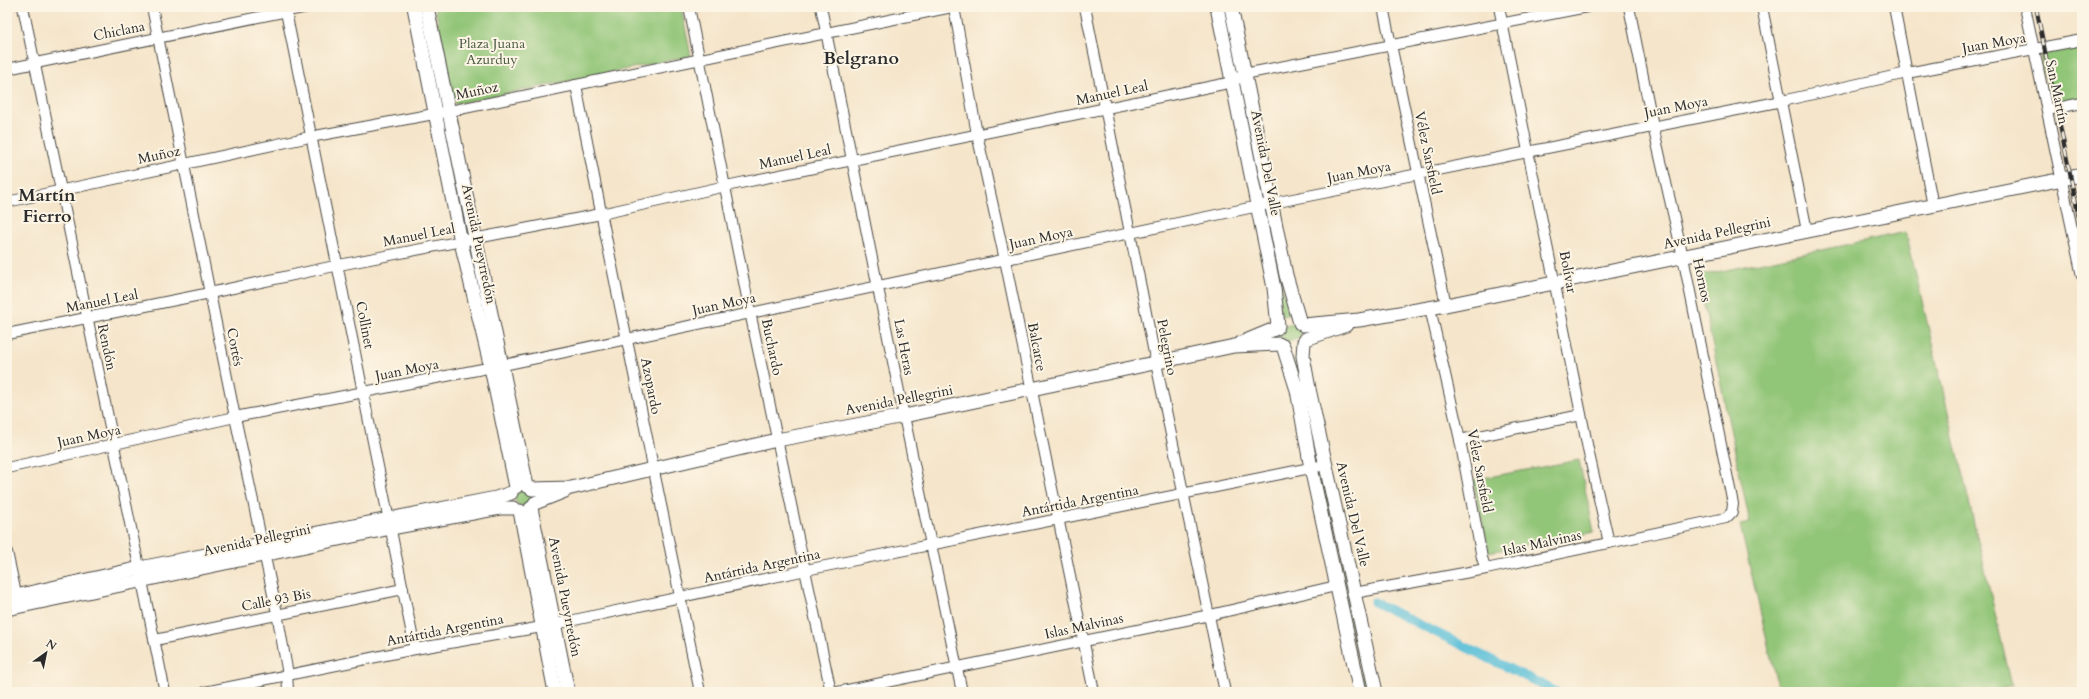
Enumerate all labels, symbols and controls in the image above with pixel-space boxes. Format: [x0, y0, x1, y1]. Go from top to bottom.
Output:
street label: Chiclana [91, 17, 147, 45]
street label: Juan Moya [1959, 28, 2027, 58]
park label: Plaza Juana Azurduy [459, 34, 525, 69]
district label: Belgrano [823, 46, 899, 71]
street label: San Martín [2041, 58, 2073, 126]
street label: Manuel Leal [1074, 76, 1150, 110]
street label: Muñoz [454, 77, 501, 105]
street label: Juan Moya [1641, 92, 1709, 123]
street label: Avenida Del Valle [1246, 108, 1286, 218]
street label: Vélez Sarsfield [1410, 110, 1446, 197]
street label: Manuel Leal [757, 140, 833, 174]
street label: Muñoz [136, 141, 183, 169]
street label: Juan Moya [1324, 157, 1392, 188]
street label: Avenida Pueyrredón [457, 182, 501, 306]
district label: Martín Fierro [18, 183, 76, 229]
street label: Avenida Pellegrini [1661, 212, 1773, 254]
street label: Manuel Leal [381, 219, 457, 251]
street label: Juan Moya [1006, 222, 1074, 254]
street label: Bolívar [1555, 249, 1582, 296]
street label: Hornos [1688, 256, 1716, 304]
street label: Manuel Leal [64, 285, 140, 317]
street label: Juan Moya [689, 288, 757, 320]
street label: Collinet [351, 300, 379, 351]
street label: Buchardo [757, 317, 787, 377]
street label: Las Heras [889, 317, 919, 377]
street label: Pelegrino [1152, 317, 1182, 377]
street label: Balcarce [1023, 321, 1051, 373]
street label: Rendón [93, 322, 121, 372]
street label: Cortés [222, 326, 248, 368]
street label: Juan Moya [372, 355, 440, 386]
street label: Azopardo [636, 356, 666, 416]
street label: Avenida Pellegrini [843, 380, 955, 420]
street label: Juan Moya [54, 420, 122, 452]
street label: Vélez Sarsfield [1463, 428, 1498, 515]
street label: Avenida Del Valle [1332, 460, 1374, 568]
street label: Antártida Argentina [1020, 480, 1140, 522]
street label: Avenida Pellegrini [201, 519, 313, 561]
street label: Islas Malvinas [1501, 525, 1583, 561]
street label: Avenida Pueyrredón [544, 535, 586, 659]
street label: Antártida Argentina [702, 544, 822, 588]
street label: Calle 93 Bis [240, 584, 313, 616]
street label: Islas Malvinas [1043, 608, 1125, 644]
street label: Antártida Argentina [385, 609, 505, 651]
north arrow [26, 633, 66, 673]
text: N [43, 636, 60, 654]

